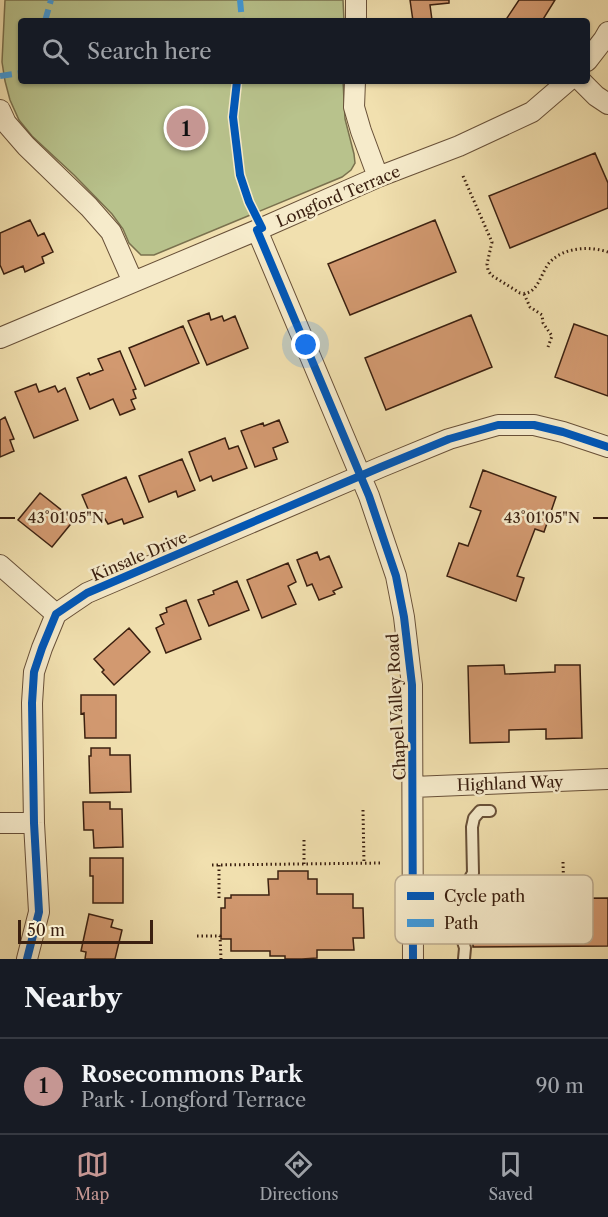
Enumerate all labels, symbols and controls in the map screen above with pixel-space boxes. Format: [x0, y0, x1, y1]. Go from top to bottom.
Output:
search box [18, 18, 590, 84]
icon: search [39, 35, 72, 68]
text: Search here [87, 38, 212, 65]
pin: 1 [166, 106, 206, 150]
street label: Longford Terrace [273, 161, 403, 231]
your location [291, 330, 320, 359]
text: 43°01'05"N [28, 508, 104, 527]
text: 43°01'05"N [504, 508, 580, 527]
street label: Kinsale Drive [88, 527, 190, 585]
street label: Chapel Valley Road [382, 633, 410, 781]
street label: Highland Way [456, 771, 565, 795]
legend [395, 875, 593, 944]
text: Cycle path [444, 886, 525, 906]
text: Path [444, 913, 478, 933]
scale bar [18, 917, 153, 944]
text: 50 m [27, 920, 65, 940]
text: Nearby [24, 982, 122, 1014]
text: Rosecommons Park [81, 1061, 302, 1088]
text: 1 [39, 1074, 48, 1098]
text: 90 m [536, 1074, 584, 1098]
text: Park · Longford Terrace [81, 1088, 306, 1112]
tab: Map [75, 1148, 109, 1204]
tab: Directions [259, 1148, 338, 1204]
tab: Saved [489, 1148, 533, 1204]

